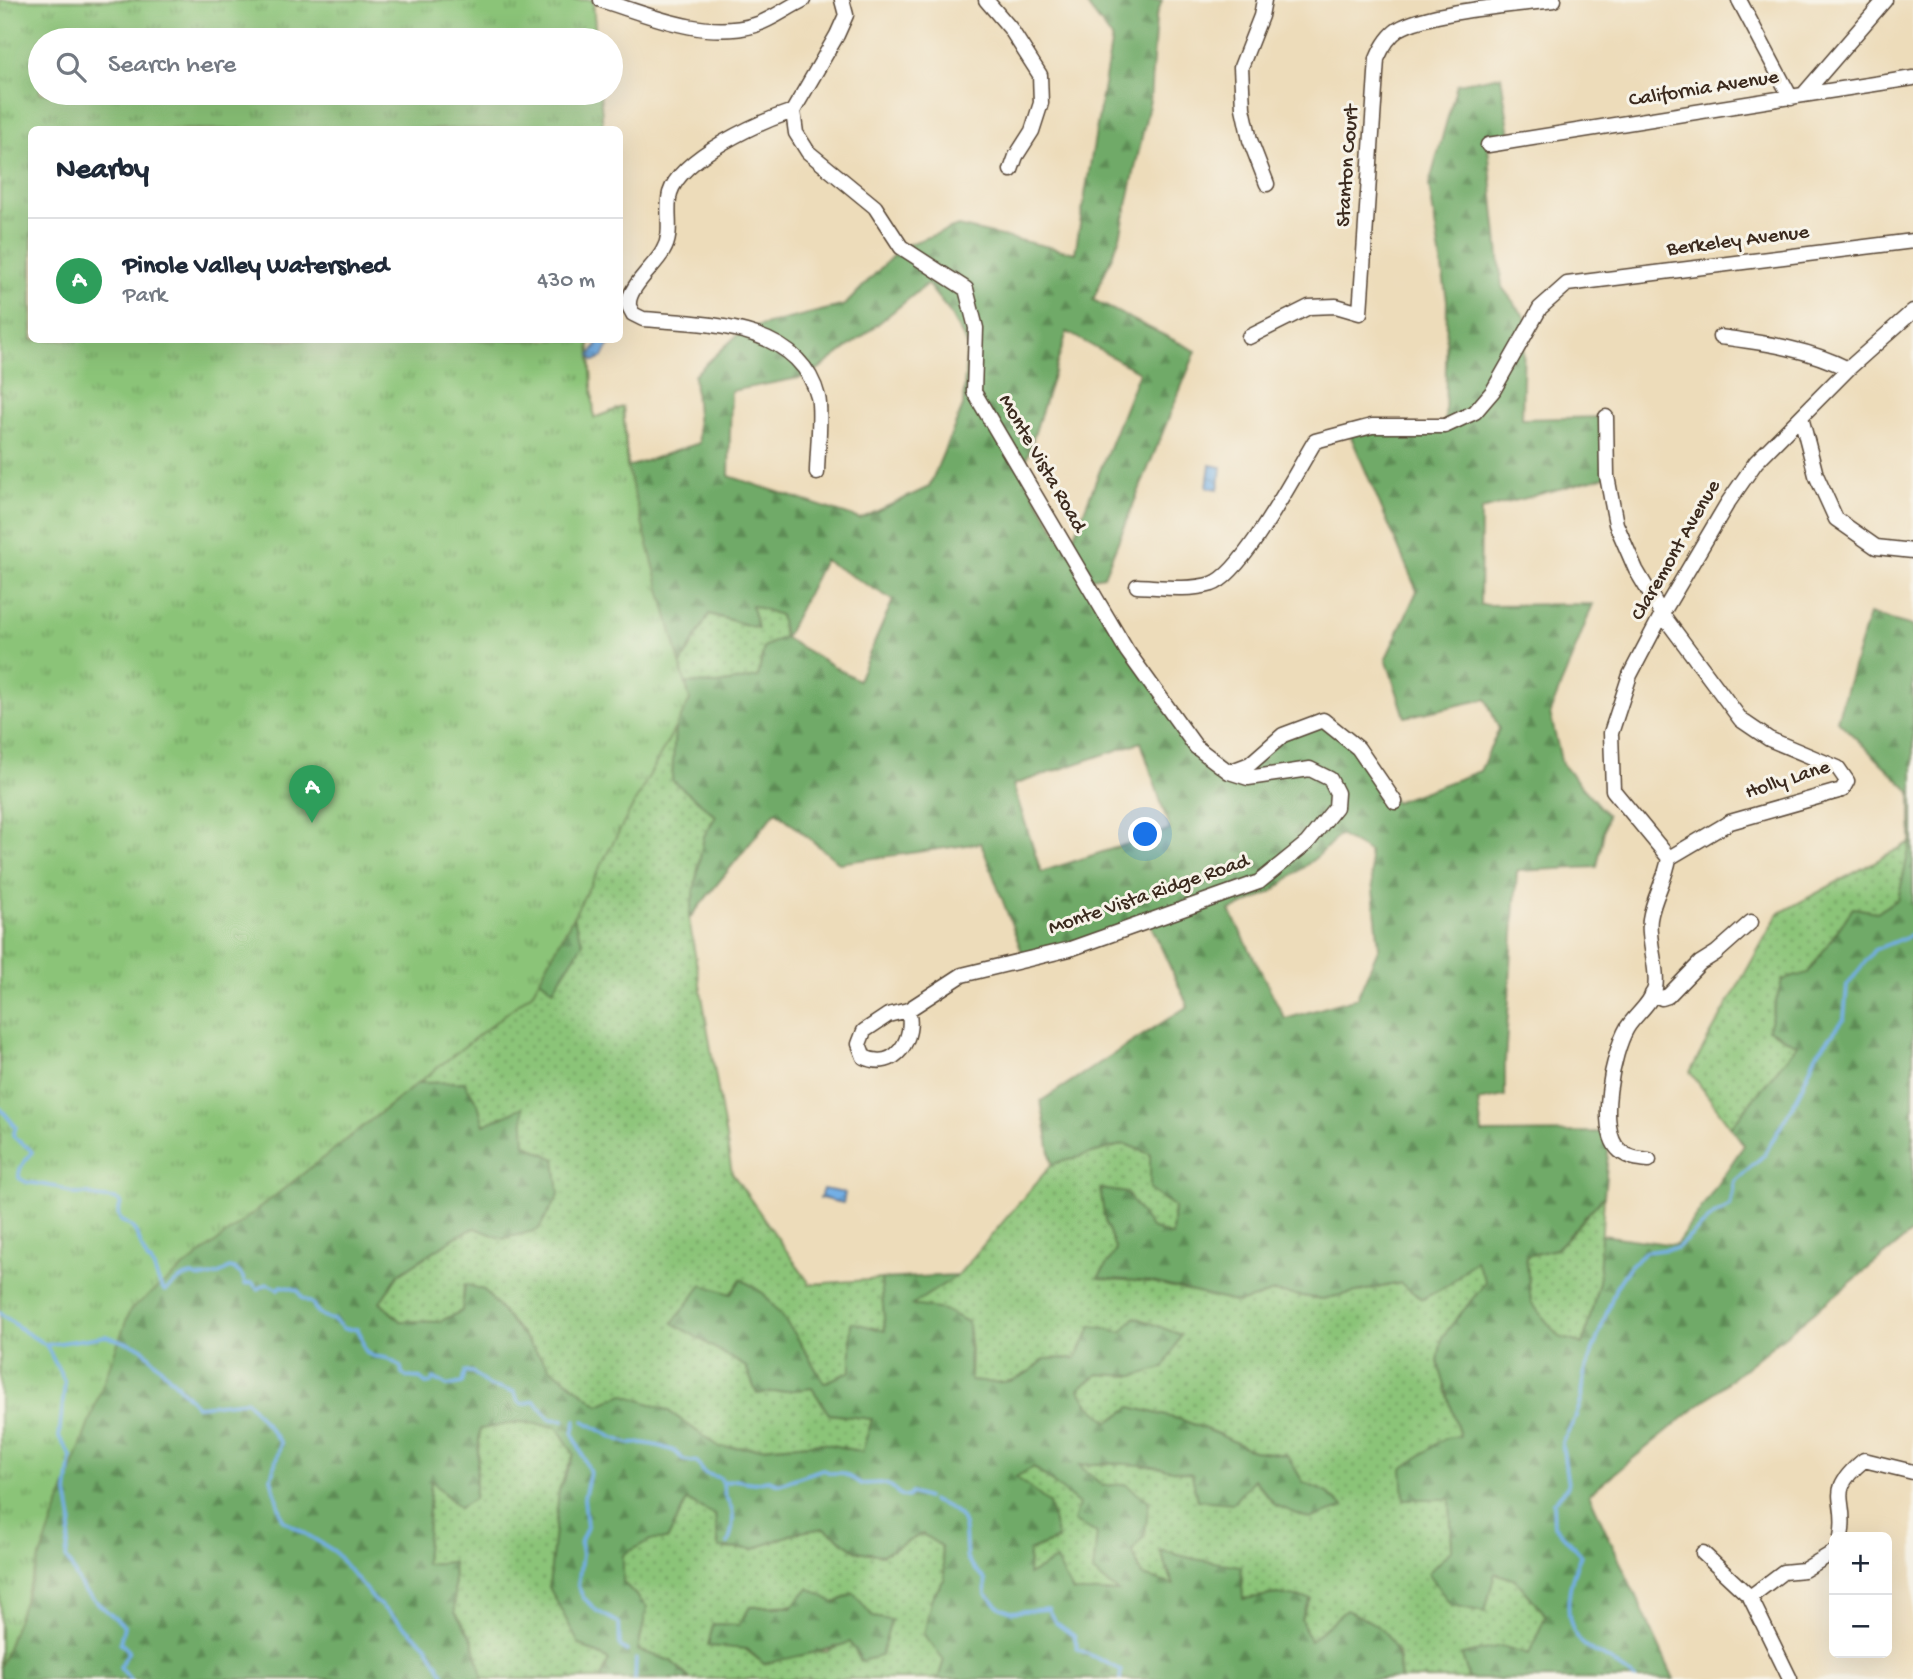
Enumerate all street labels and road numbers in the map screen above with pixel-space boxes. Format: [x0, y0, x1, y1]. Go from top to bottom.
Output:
street label: California Avenue [1627, 66, 1782, 114]
street label: Stanton Court [1332, 102, 1366, 228]
street label: Berkeley Avenue [1664, 221, 1812, 263]
street label: Monte Vista Road [991, 391, 1091, 539]
street label: Claremont Avenue [1627, 475, 1728, 626]
street label: Holly Lane [1742, 755, 1835, 806]
street label: Monte Vista Ridge Road [1045, 849, 1254, 942]

